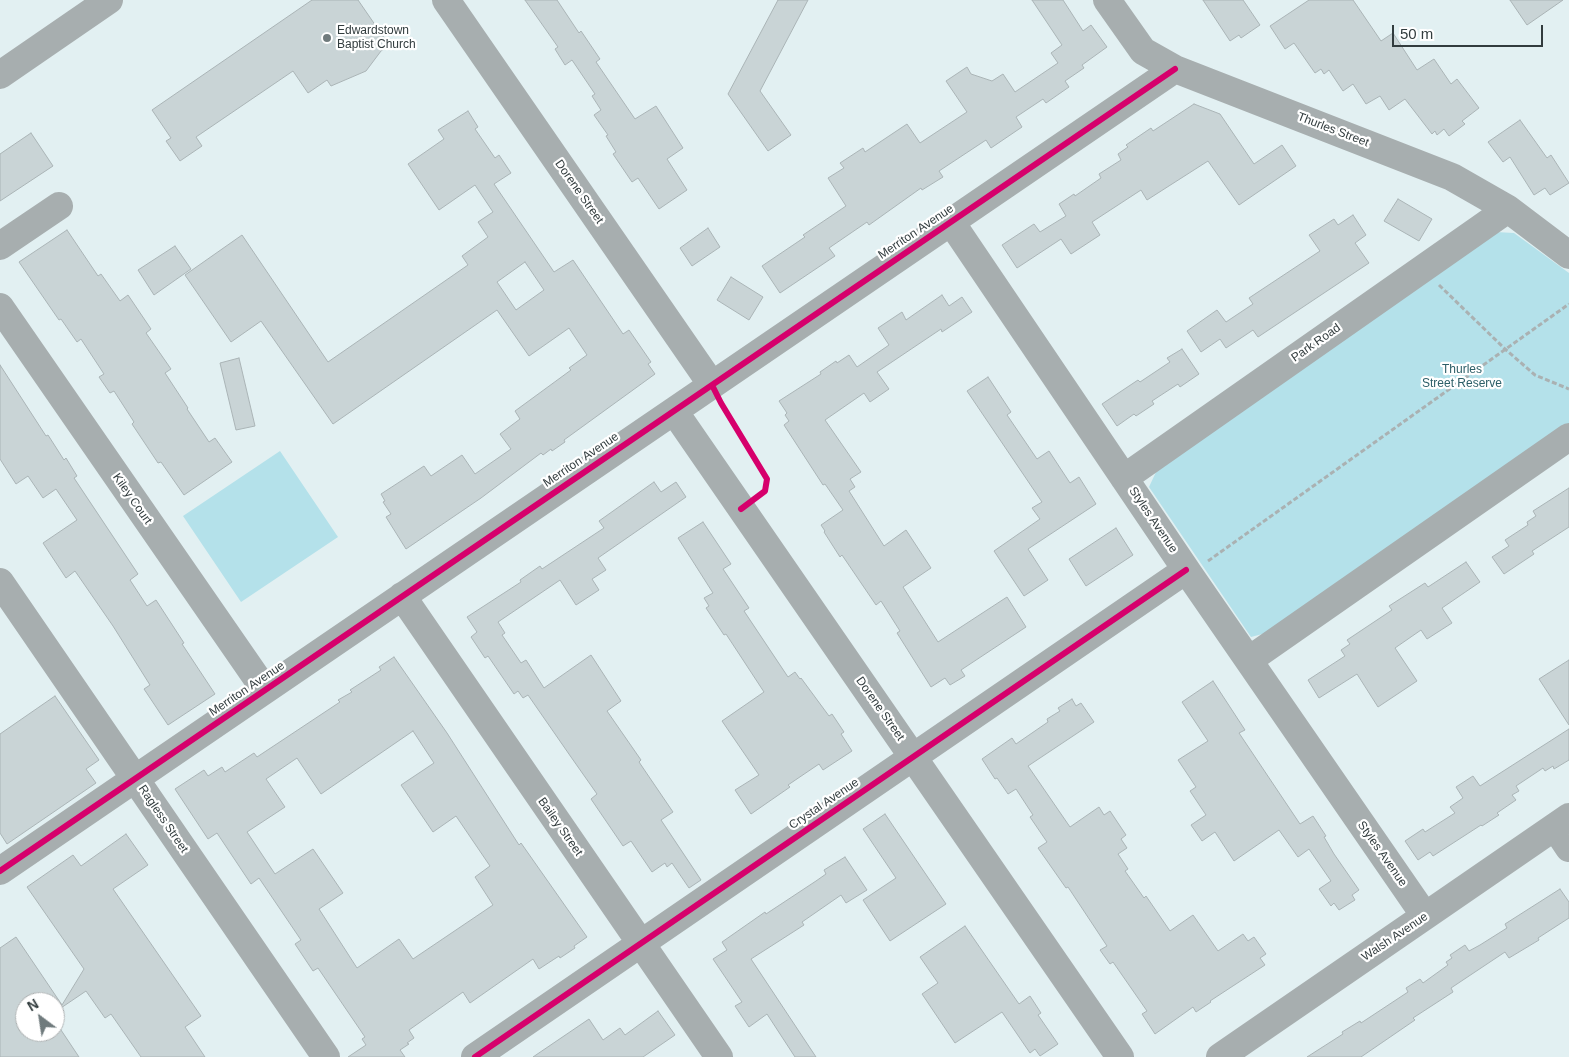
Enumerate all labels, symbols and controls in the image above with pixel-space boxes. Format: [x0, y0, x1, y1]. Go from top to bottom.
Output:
scale bar [1394, 15, 1545, 47]
place label: Edwardstown Baptist Church [337, 24, 416, 52]
text: 50 m [1400, 25, 1433, 42]
marker: Edwardstown Baptist Church [321, 32, 333, 44]
street label: Thurles Street [1295, 110, 1371, 150]
street label: Dorene Street [552, 157, 606, 227]
street label: Merriton Avenue [876, 201, 956, 263]
street label: Park Road [1289, 321, 1343, 365]
park label: Thurles Street Reserve [1422, 363, 1502, 391]
street label: Merriton Avenue [541, 429, 621, 491]
street label: Kiley Court [109, 471, 155, 527]
street label: Styles Avenue [1126, 484, 1180, 556]
street label: Merriton Avenue [207, 658, 287, 720]
street label: Dorene Street [853, 674, 907, 744]
street label: Crystal Avenue [786, 775, 862, 833]
street label: Ragless Street [135, 782, 191, 856]
street label: Bailey Street [535, 795, 585, 859]
street label: Styles Avenue [1354, 819, 1410, 889]
street label: Walsh Avenue [1359, 910, 1431, 964]
north arrow [15, 992, 65, 1042]
text: N [24, 996, 41, 1014]

